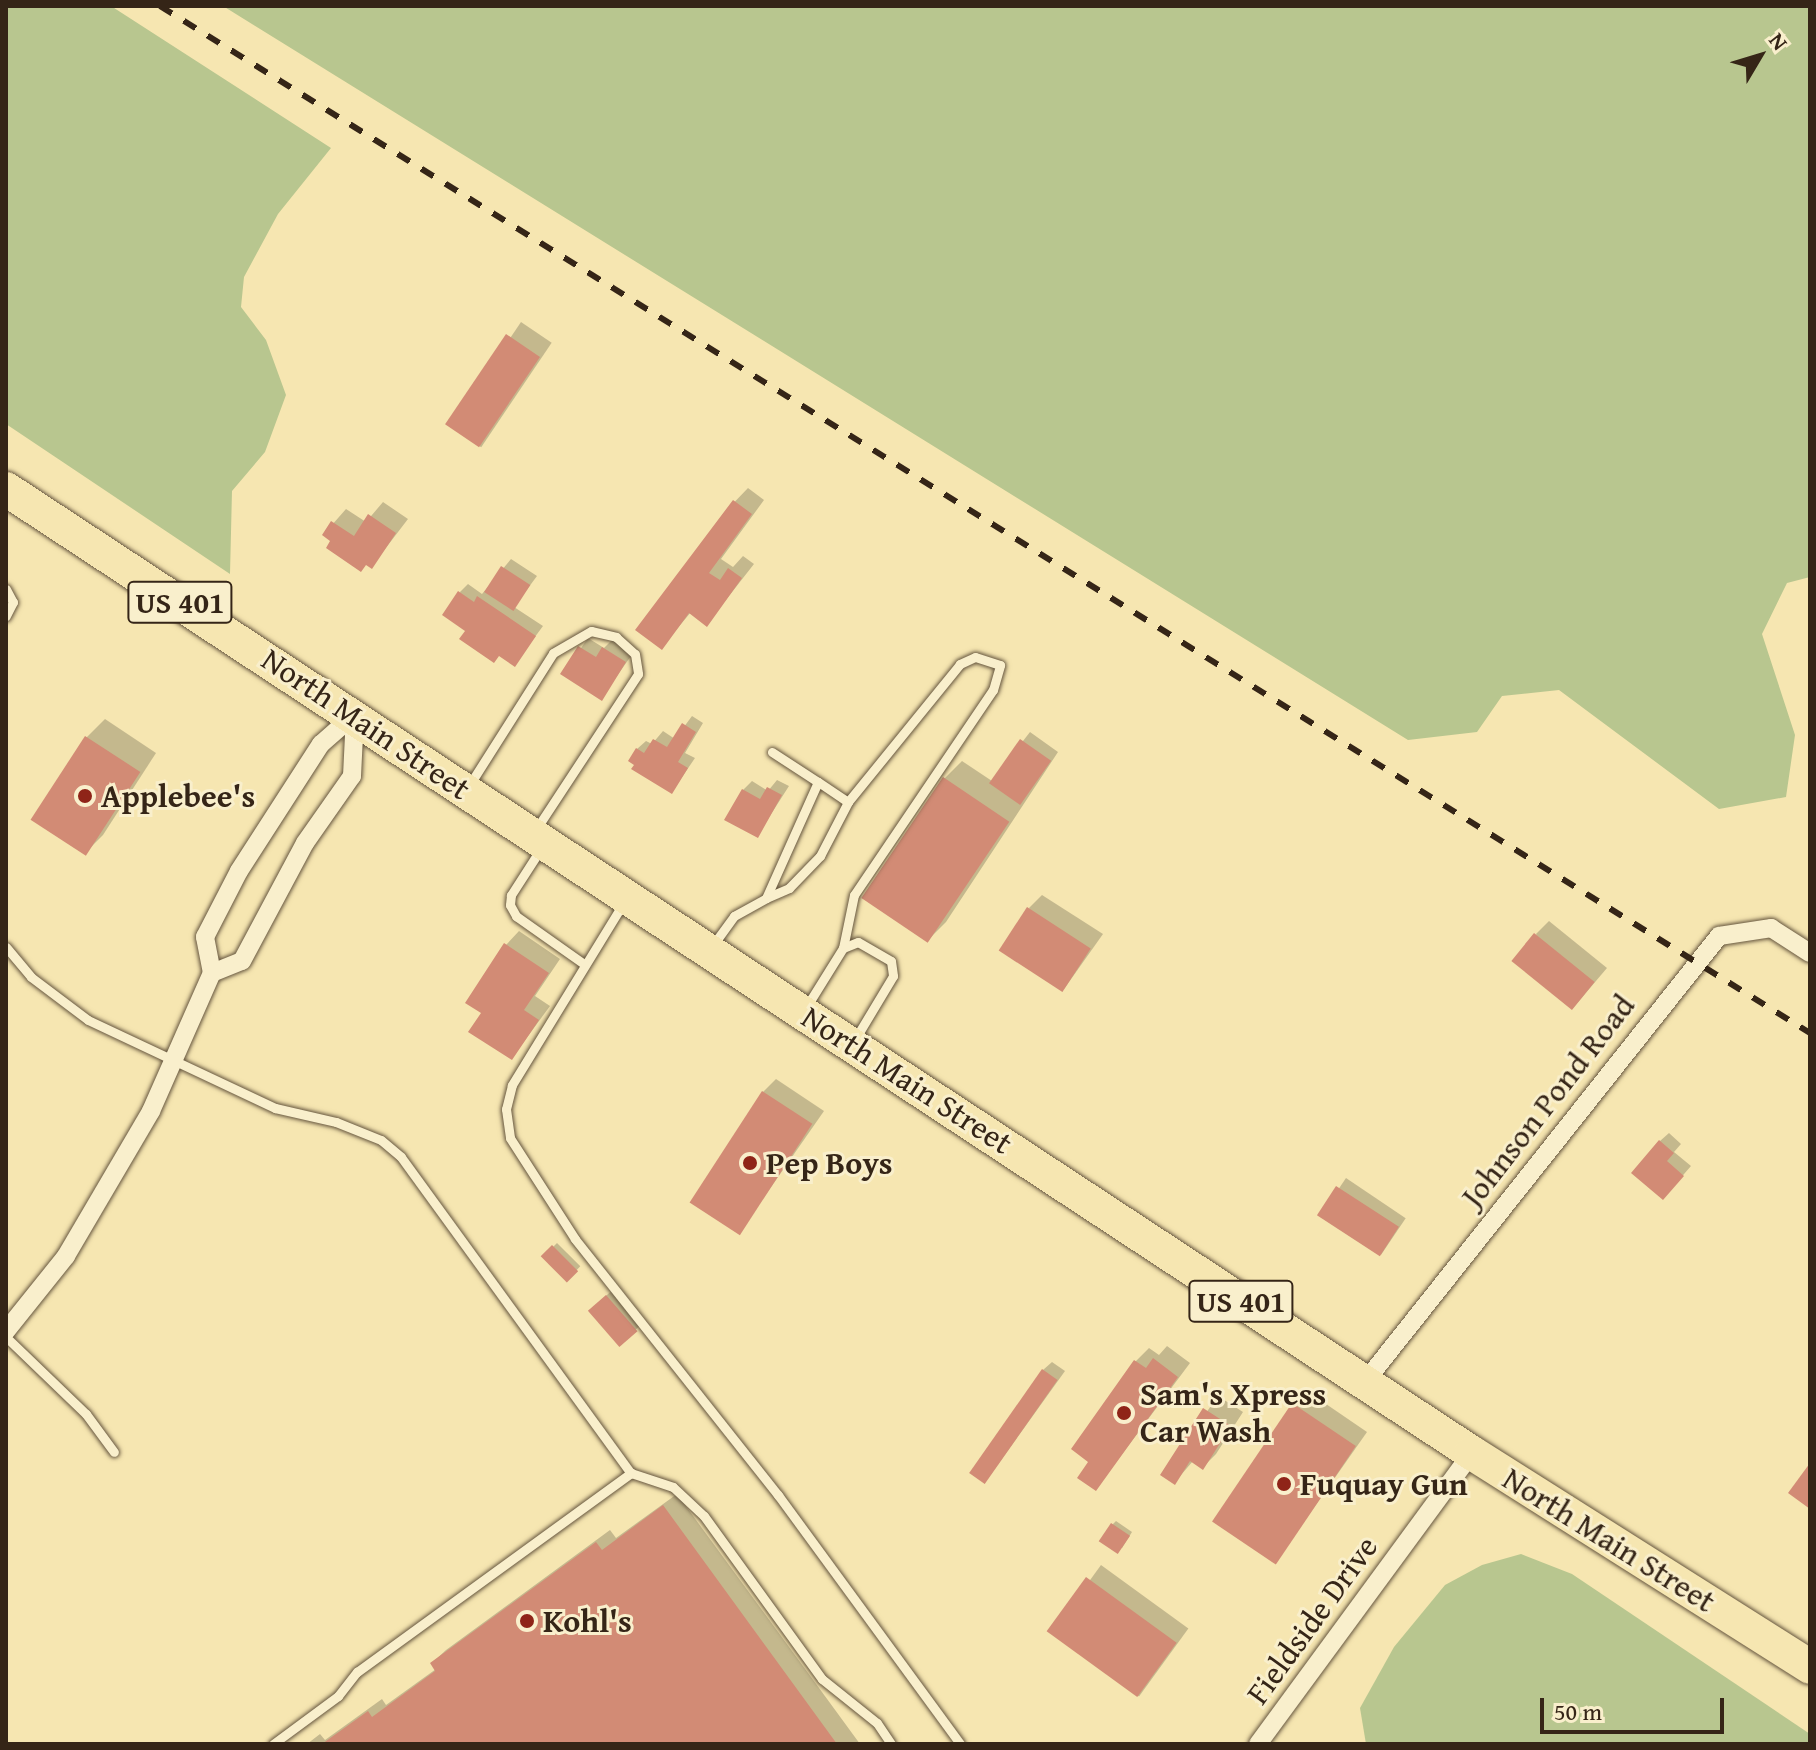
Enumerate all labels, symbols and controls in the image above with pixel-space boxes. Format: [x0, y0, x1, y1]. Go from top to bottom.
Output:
north arrow [1720, 16, 1800, 96]
text: N [1762, 26, 1796, 57]
road number: US 401 [126, 576, 234, 628]
street label: North Main Street [255, 640, 477, 808]
place label: Applebee's [101, 777, 255, 815]
marker: Applebee's [76, 787, 94, 805]
street label: Johnson Pond Road [1453, 987, 1643, 1215]
street label: North Main Street [795, 998, 1019, 1162]
place label: Pep Boys [766, 1144, 893, 1182]
marker: Pep Boys [741, 1154, 759, 1172]
road number: US 401 [1187, 1275, 1295, 1327]
place label: Sam's Xpress Car Wash [1140, 1376, 1326, 1451]
marker: Sam's Xpress Car Wash [1115, 1404, 1133, 1422]
street label: North Main Street [1496, 1459, 1722, 1621]
place label: Fuquay Gun [1300, 1465, 1468, 1503]
marker: Fuquay Gun [1275, 1475, 1293, 1493]
street label: Fieldside Drive [1238, 1529, 1386, 1711]
place label: Kohl's [543, 1602, 632, 1640]
marker: Kohl's [518, 1612, 536, 1630]
scale bar [1544, 1682, 1728, 1732]
text: 50 m [1554, 1694, 1602, 1729]

